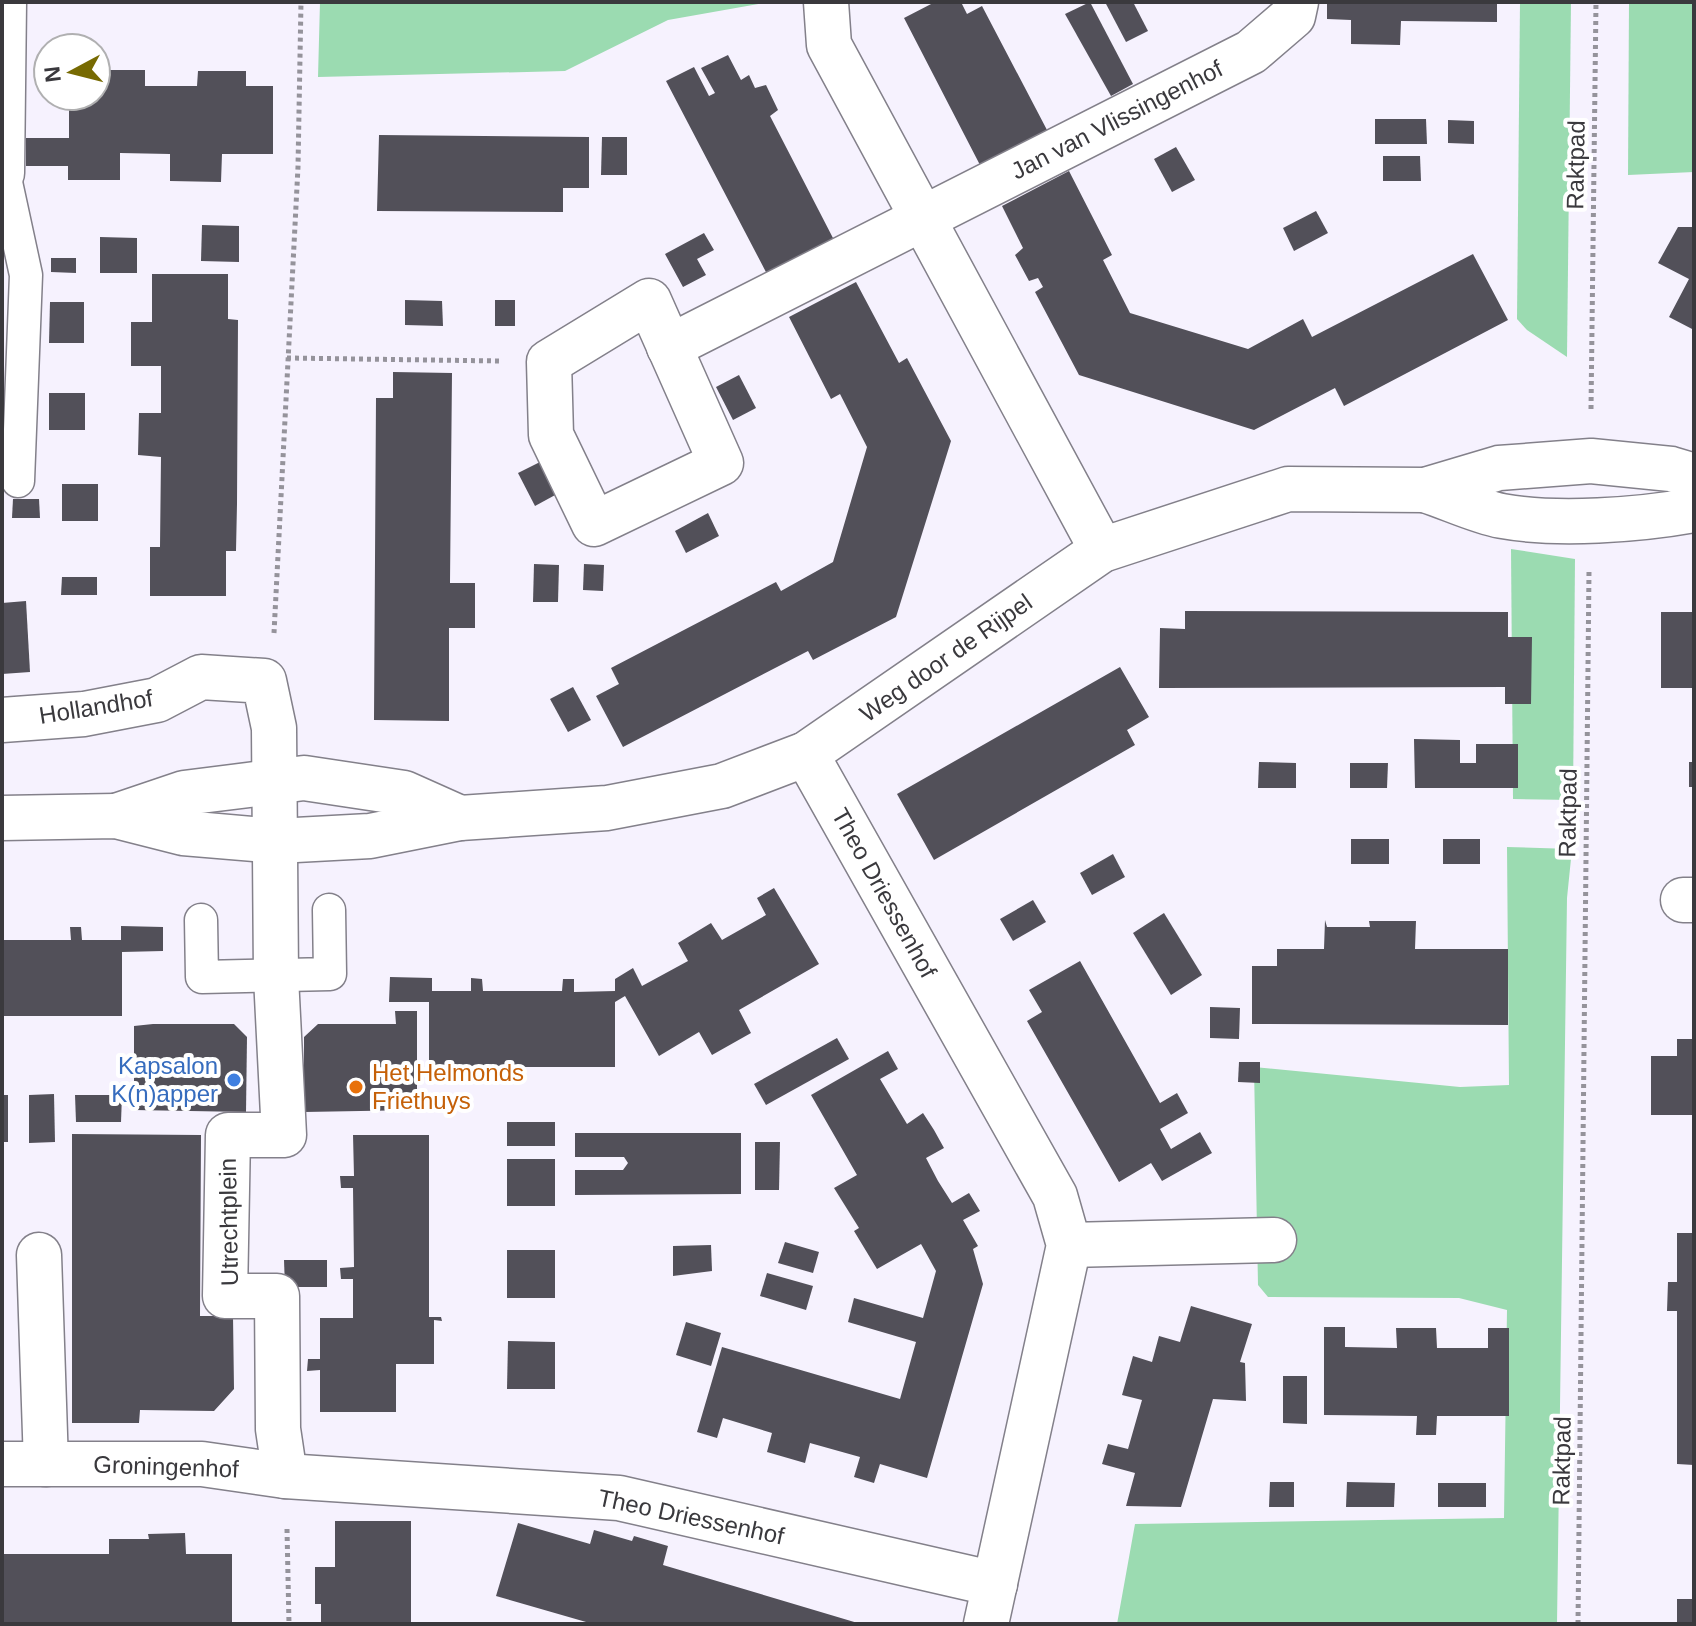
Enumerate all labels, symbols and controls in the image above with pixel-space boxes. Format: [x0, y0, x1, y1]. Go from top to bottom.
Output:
north arrow [32, 32, 112, 112]
street label: Jan van Vlissingenhof [1007, 54, 1227, 185]
text: N [39, 65, 66, 84]
street label: Raktpad [1561, 120, 1590, 210]
street label: Weg door de Rijpel [855, 588, 1037, 727]
street label: Hollandhof [37, 684, 155, 729]
street label: Raktpad [1553, 768, 1582, 858]
street label: Theo Driessenhof [827, 803, 942, 982]
place label: Kapsalon K(n)apper [111, 1052, 218, 1107]
place label: Het Helmonds Friethuys [372, 1059, 524, 1114]
marker: Kapsalon K(n)apper [225, 1071, 243, 1089]
marker: Het Helmonds Friethuys [347, 1078, 365, 1096]
street label: Utrechtplein [214, 1158, 243, 1286]
street label: Raktpad [1547, 1416, 1576, 1506]
street label: Groningenhof [93, 1450, 239, 1483]
street label: Theo Driessenhof [596, 1484, 787, 1549]

